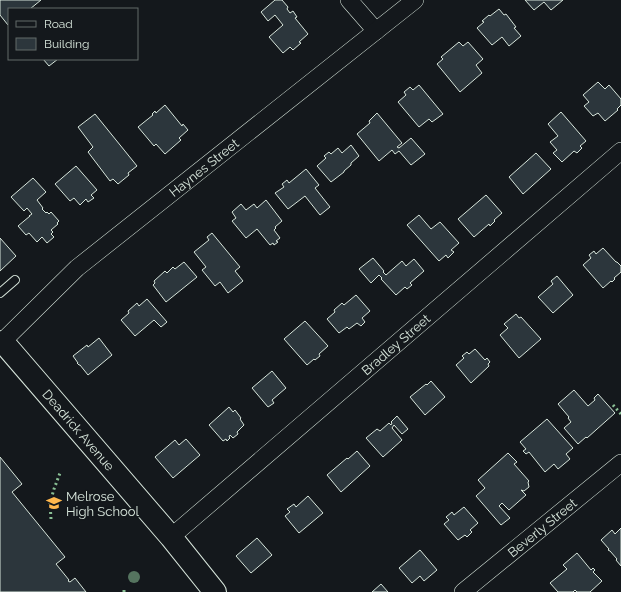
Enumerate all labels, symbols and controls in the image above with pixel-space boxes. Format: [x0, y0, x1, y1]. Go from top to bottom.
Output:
legend [8, 8, 138, 60]
text: Road [44, 17, 73, 31]
text: Building [44, 37, 90, 51]
street label: Haynes Street [166, 135, 242, 200]
street label: Bradley Street [359, 311, 434, 378]
street label: Deadrick Avenue [39, 387, 118, 474]
place label: Melrose High School [66, 489, 139, 519]
school or university icon: Melrose High School [45, 494, 63, 512]
street label: Beverly Street [505, 495, 580, 560]

